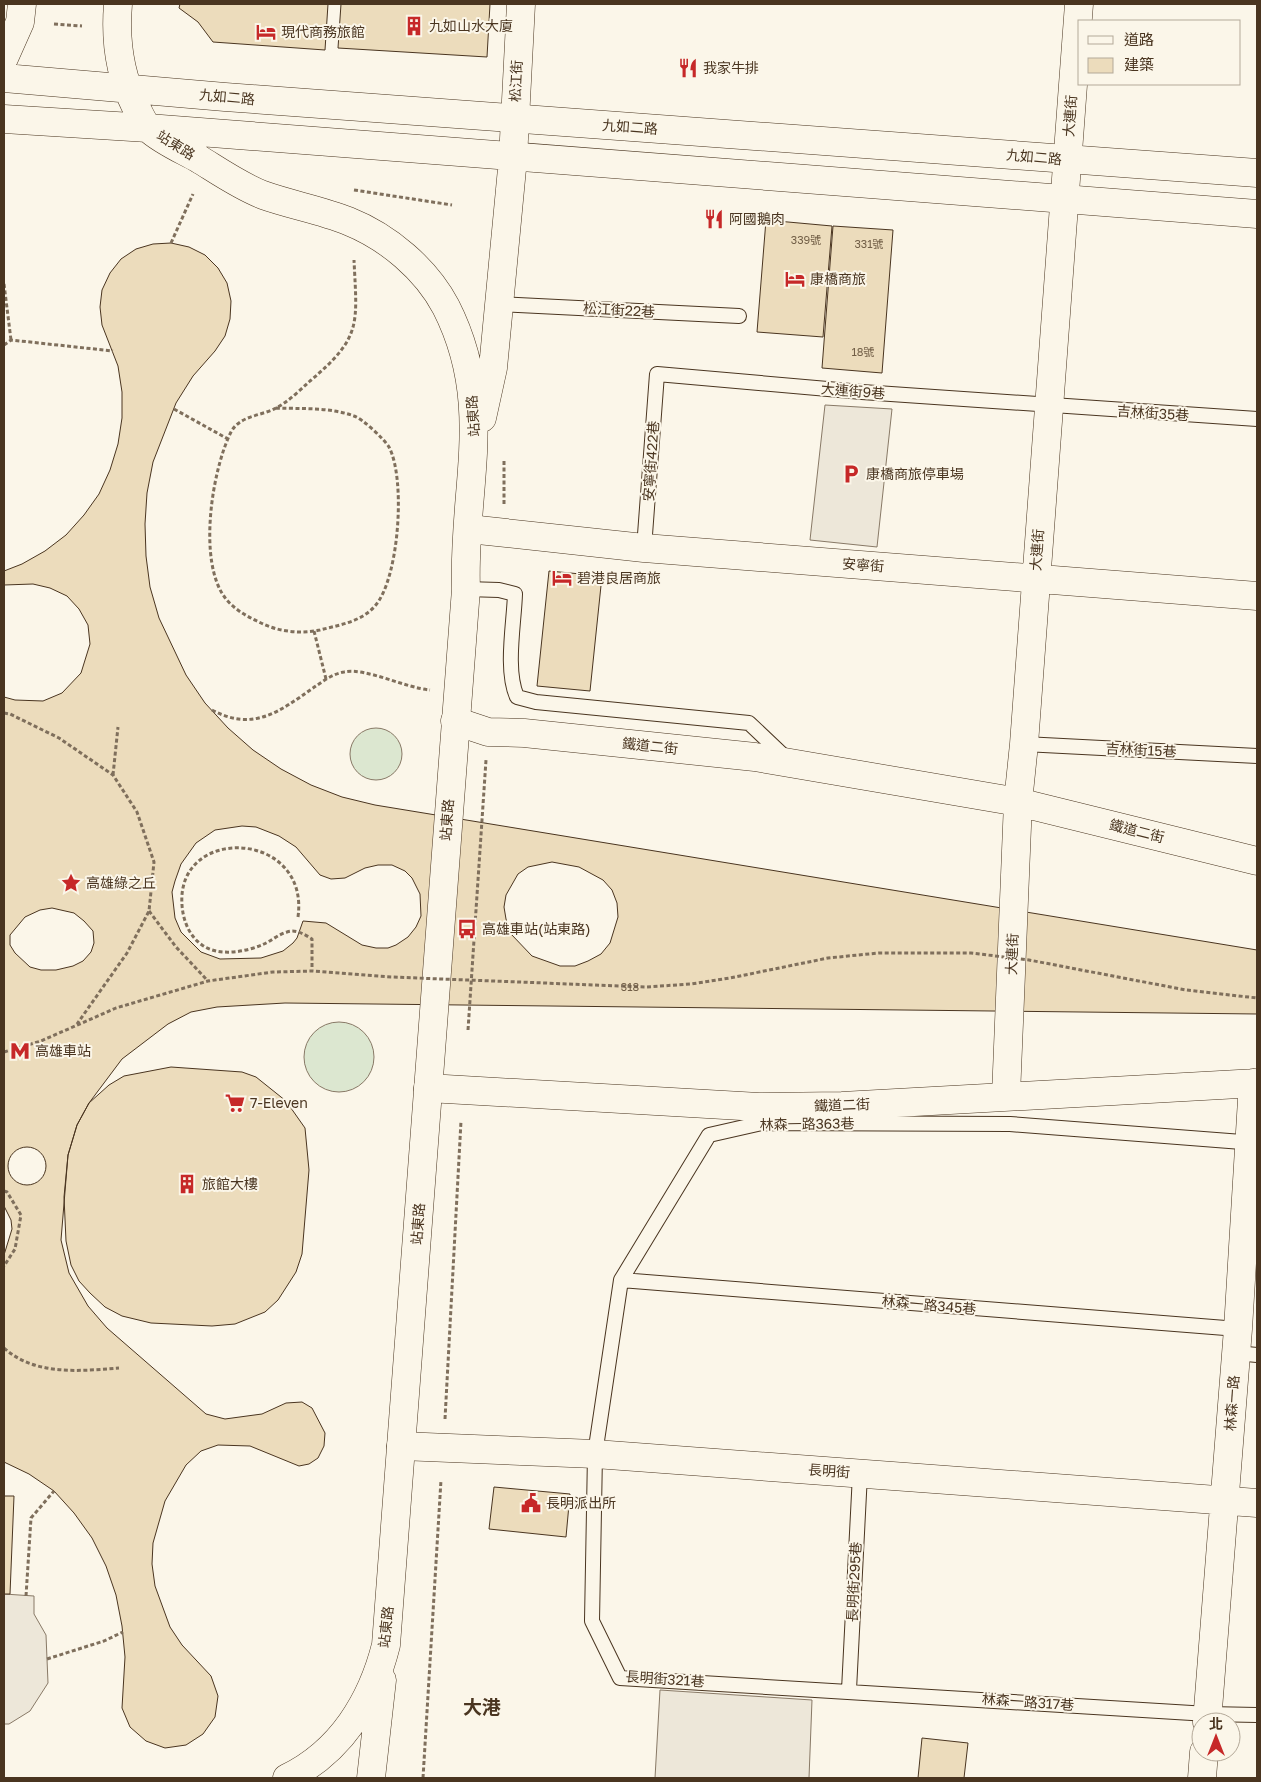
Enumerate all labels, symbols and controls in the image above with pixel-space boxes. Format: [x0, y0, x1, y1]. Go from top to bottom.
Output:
building icon: 九如山水大廈 [403, 15, 425, 37]
place label: 九如山水大廈 [429, 17, 513, 34]
legend [1078, 20, 1241, 85]
hotel icon: 現代商務旅館 [255, 21, 277, 43]
place label: 現代商務旅館 [281, 23, 365, 40]
text: 道路 [1124, 30, 1154, 48]
text: 建築 [1124, 55, 1154, 73]
restaurant icon: 我家牛排 [677, 57, 699, 79]
place label: 我家牛排 [703, 59, 759, 76]
street label: 松江街 [506, 60, 525, 102]
street label: 九如二路 [198, 86, 256, 107]
street label: 大連街 [1060, 94, 1079, 138]
street label: 九如二路 [602, 116, 659, 137]
street label: 站東路 [154, 126, 199, 163]
street label: 九如二路 [1005, 146, 1063, 167]
restaurant icon: 阿國鵝肉 [703, 208, 725, 230]
place label: 阿國鵝肉 [729, 210, 785, 227]
house number: 339號 [791, 233, 821, 246]
house number: 331號 [854, 237, 884, 250]
hotel icon: 康橋商旅 [784, 268, 806, 290]
place label: 康橋商旅 [810, 270, 866, 287]
street label: 松江街22巷 [583, 299, 656, 320]
house number: 18號 [851, 345, 875, 358]
street label: 大連街9巷 [820, 379, 886, 402]
street label: 站東路 [463, 394, 482, 438]
street label: 吉林街35巷 [1116, 401, 1190, 424]
street label: 安寧街422巷 [639, 420, 662, 502]
parking icon: 康橋商旅停車場 [840, 463, 862, 485]
place label: 康橋商旅停車場 [866, 465, 964, 482]
street label: 大連街 [1027, 528, 1046, 572]
street label: 安寧街 [841, 555, 885, 574]
hotel icon: 碧港良居商旅 [551, 567, 573, 589]
place label: 碧港良居商旅 [577, 569, 661, 586]
street label: 鐵道二街 [621, 734, 679, 757]
street label: 吉林街15巷 [1105, 739, 1177, 760]
street label: 站東路 [437, 798, 456, 842]
street label: 鐵道二街 [1108, 815, 1166, 846]
place icon: 高雄綠之丘 [60, 872, 82, 894]
place label: 高雄綠之丘 [86, 874, 156, 891]
bus stop icon: 高雄車站(站東路) [456, 918, 478, 940]
place label: 高雄車站(站東路) [482, 920, 591, 937]
street label: 大連街 [1002, 933, 1021, 975]
house number: 318 [621, 980, 640, 993]
metro station icon: 高雄車站 [9, 1040, 31, 1062]
place label: 高雄車站 [35, 1042, 91, 1059]
supermarket icon: 7-Eleven [224, 1092, 246, 1114]
place label: 7-Eleven [250, 1094, 308, 1111]
street label: 鐵道二街 [814, 1095, 870, 1114]
street label: 林森一路363巷 [759, 1114, 855, 1133]
building icon: 旅館大樓 [176, 1173, 198, 1195]
place label: 旅館大樓 [202, 1175, 258, 1192]
street label: 站東路 [408, 1202, 427, 1246]
street label: 林森一路345巷 [881, 1292, 977, 1317]
street label: 林森一路 [1221, 1374, 1242, 1431]
street label: 長明街 [807, 1461, 851, 1480]
public building icon: 長明派出所 [520, 1492, 542, 1514]
place label: 長明派出所 [546, 1494, 616, 1511]
street label: 長明街295巷 [843, 1541, 864, 1623]
street label: 站東路 [375, 1605, 396, 1649]
street label: 長明街321巷 [625, 1667, 705, 1690]
street label: 林森一路317巷 [981, 1690, 1075, 1713]
district label: 大港 [463, 1695, 501, 1718]
north arrow [1191, 1712, 1241, 1762]
text: 北 [1209, 1715, 1223, 1732]

